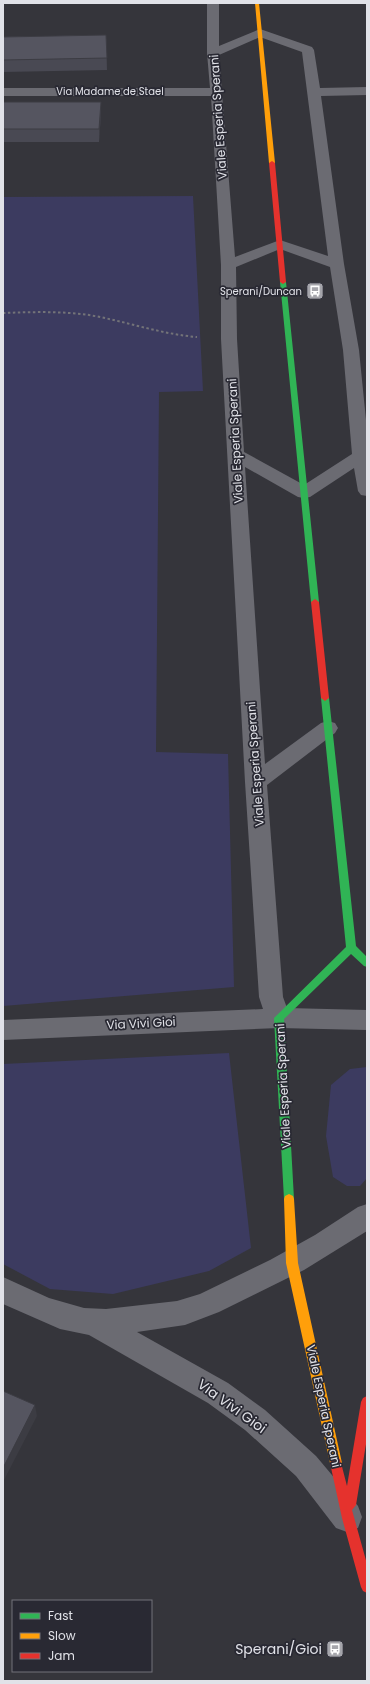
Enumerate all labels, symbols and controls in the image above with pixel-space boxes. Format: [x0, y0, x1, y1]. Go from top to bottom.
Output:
street label: Viale Esperia Sperani [205, 54, 231, 180]
street label: Via Madame de Stael [56, 84, 164, 99]
bus stop icon: Sperani/Duncan [305, 281, 325, 301]
place label: Sperani/Duncan [220, 284, 302, 299]
street label: Viale Esperia Sperani [223, 378, 247, 504]
street label: Viale Esperia Sperani [242, 701, 268, 827]
street label: Via Vivi Gioi [106, 1013, 176, 1033]
street label: Viale Esperia Sperani [271, 1023, 295, 1149]
street label: Viale Esperia Sperani [303, 1343, 345, 1469]
street label: Via Vivi Gioi [193, 1374, 271, 1438]
legend [12, 1600, 152, 1672]
text: Fast [48, 1607, 73, 1624]
text: Slow [48, 1627, 76, 1644]
place label: Sperani/Gioi [235, 1639, 322, 1659]
bus stop icon: Sperani/Gioi [325, 1639, 345, 1659]
text: Jam [48, 1647, 75, 1664]

